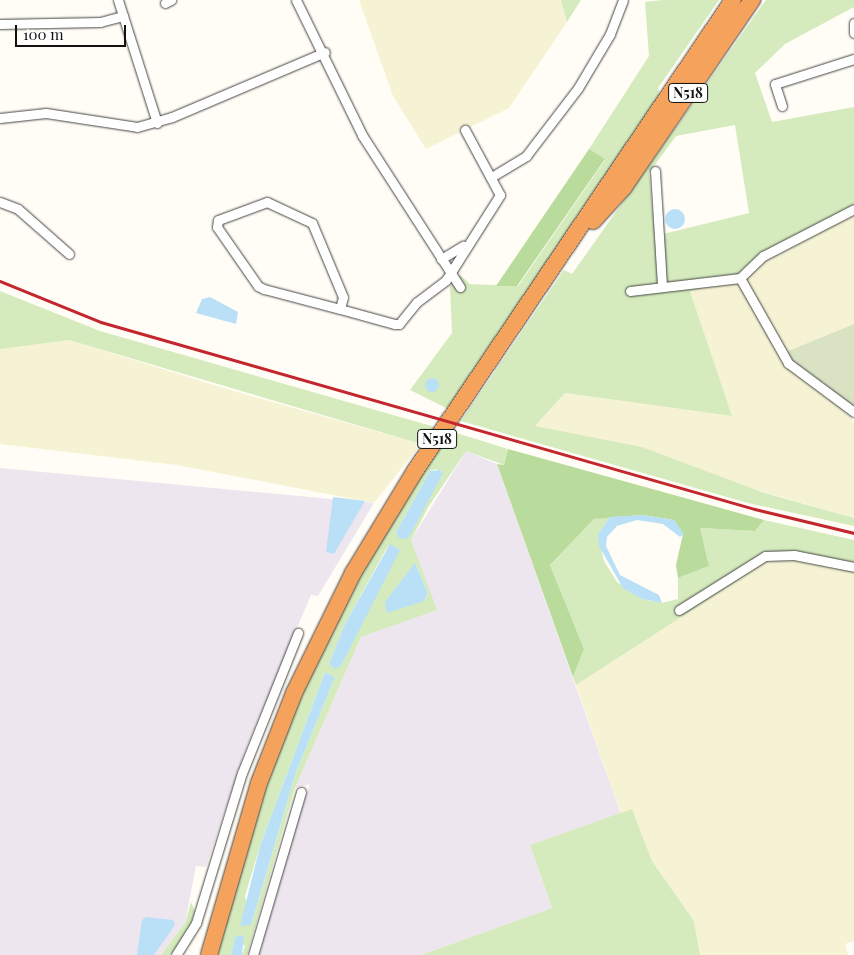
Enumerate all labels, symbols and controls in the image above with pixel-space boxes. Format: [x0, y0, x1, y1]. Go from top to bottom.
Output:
scale bar [18, 15, 129, 47]
text: 100 m [23, 24, 64, 44]
road number: N518 [668, 82, 708, 105]
road number: N518 [417, 428, 457, 450]

